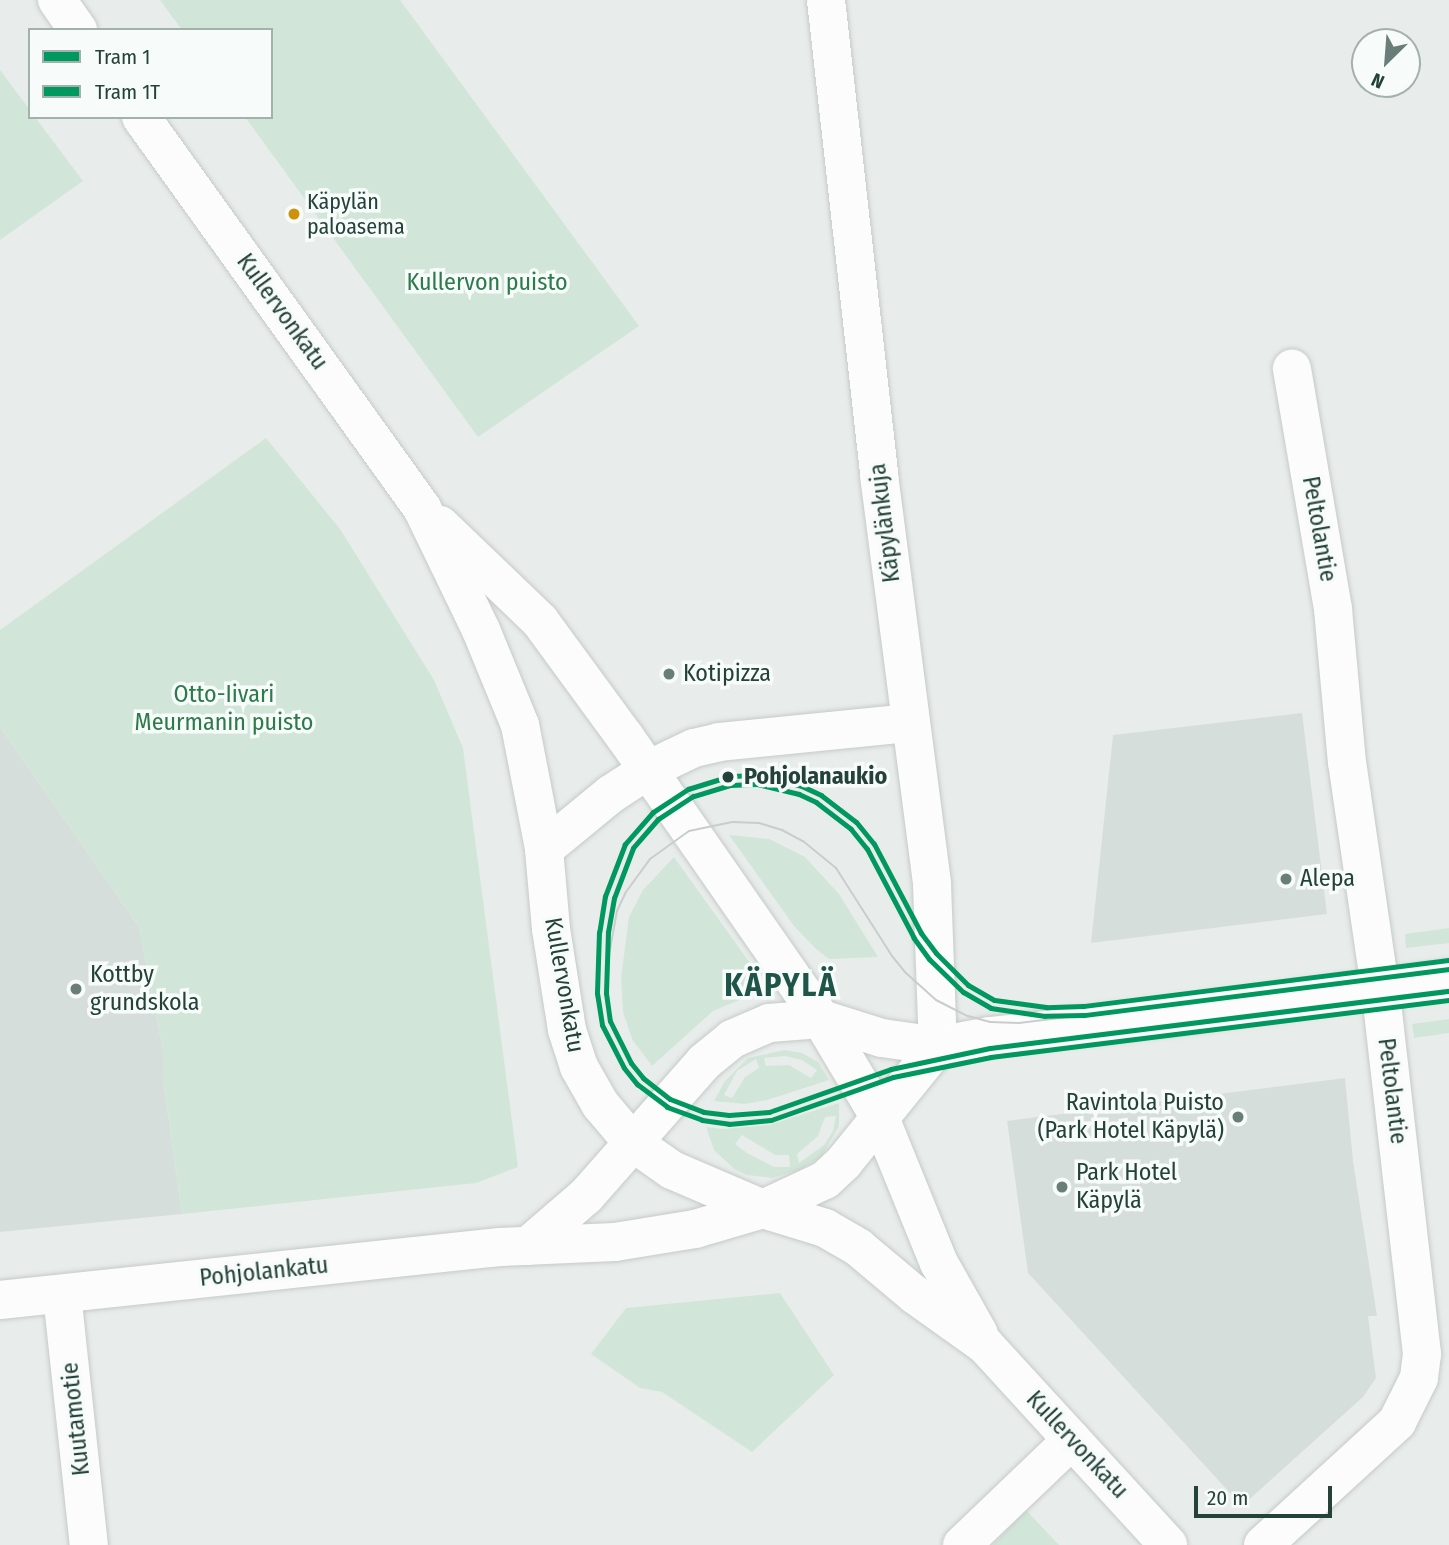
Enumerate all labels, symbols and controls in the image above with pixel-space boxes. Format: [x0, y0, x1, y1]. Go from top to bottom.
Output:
legend [28, 28, 273, 119]
north arrow [1351, 28, 1421, 98]
text: Tram 1 [95, 44, 150, 70]
text: N [1368, 68, 1388, 94]
text: Tram 1T [95, 79, 160, 105]
place label: Käpylän paloasema [307, 188, 405, 240]
marker: Käpylän paloasema [287, 207, 301, 221]
street label: Kullervonkatu [230, 248, 334, 376]
park label: Kullervon puisto [406, 269, 568, 297]
street label: Käpylänkuja [863, 462, 907, 584]
street label: Peltolantie [1296, 474, 1342, 584]
place label: Kotipizza [683, 660, 771, 688]
marker: Kotipizza [661, 666, 677, 682]
park label: Otto-Iivari Meurmanin puisto [135, 681, 313, 737]
place label: Pohjolanaukio [744, 763, 887, 791]
marker: Pohjolanaukio [718, 767, 738, 787]
place label: Alepa [1300, 865, 1355, 893]
marker: Alepa [1278, 871, 1294, 887]
street label: Kullervonkatu [538, 915, 590, 1055]
place label: Kottby grundskola [90, 961, 200, 1017]
district label: KÄPYLÄ [725, 966, 837, 1004]
marker: Kottby grundskola [68, 981, 84, 997]
street label: Peltolantie [1371, 1036, 1413, 1146]
place label: Ravintola Puisto (Park Hotel Käpylä) [1037, 1089, 1224, 1145]
marker: Ravintola Puisto (Park Hotel Käpylä) [1230, 1109, 1246, 1125]
place label: Park Hotel Käpylä [1076, 1159, 1177, 1215]
marker: Park Hotel Käpylä [1054, 1179, 1070, 1195]
street label: Pohjolankatu [198, 1251, 330, 1293]
street label: Kuutamotie [56, 1361, 96, 1477]
street label: Kullervonkatu [1020, 1385, 1134, 1505]
scale bar [1197, 1472, 1335, 1516]
text: 20 m [1207, 1485, 1248, 1511]

